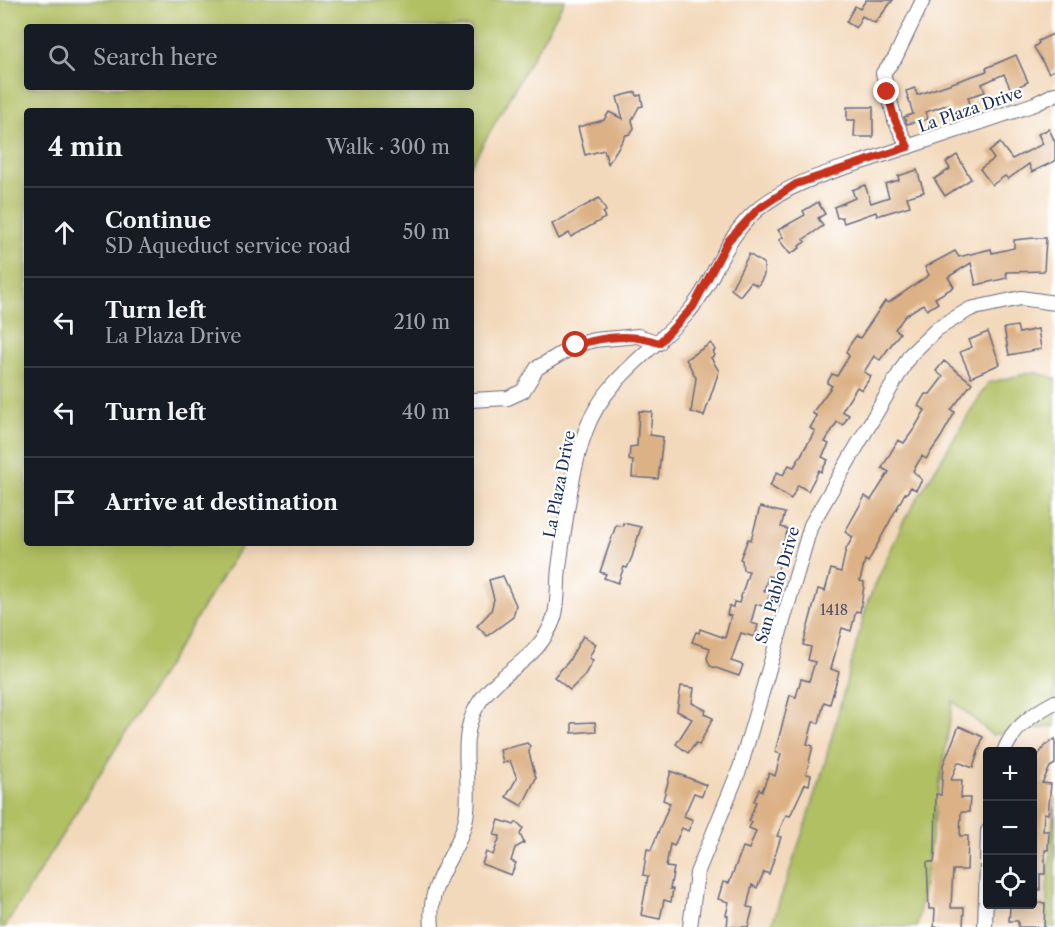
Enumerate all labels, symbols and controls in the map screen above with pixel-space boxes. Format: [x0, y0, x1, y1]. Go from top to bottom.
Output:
search box [24, 24, 474, 90]
icon: search [45, 41, 78, 74]
text: Search here [93, 44, 218, 71]
route end [873, 78, 899, 104]
street label: La Plaza Drive [915, 82, 1025, 136]
text: 4 min [48, 131, 123, 163]
text: Walk · 300 m [326, 135, 450, 159]
text: Continue [105, 207, 211, 234]
icon: ahead [48, 216, 81, 249]
text: 50 m [403, 220, 450, 244]
text: SD Aqueduct service road [105, 234, 351, 258]
text: Turn left [105, 297, 206, 324]
icon: left [48, 306, 81, 339]
text: 210 m [393, 310, 450, 334]
text: La Plaza Drive [105, 324, 241, 348]
route start [562, 331, 588, 357]
icon: left [48, 396, 81, 429]
text: Turn left [105, 399, 206, 426]
text: 40 m [402, 400, 450, 424]
street label: La Plaza Drive [539, 429, 579, 539]
icon: arrive [48, 486, 81, 519]
text: Arrive at destination [105, 489, 338, 516]
street label: San Pablo Drive [751, 524, 803, 646]
house number: 1418 [820, 601, 848, 619]
map controls [983, 747, 1037, 909]
button: + [983, 747, 1037, 801]
button: − [983, 801, 1037, 855]
button: locate [983, 855, 1037, 909]

